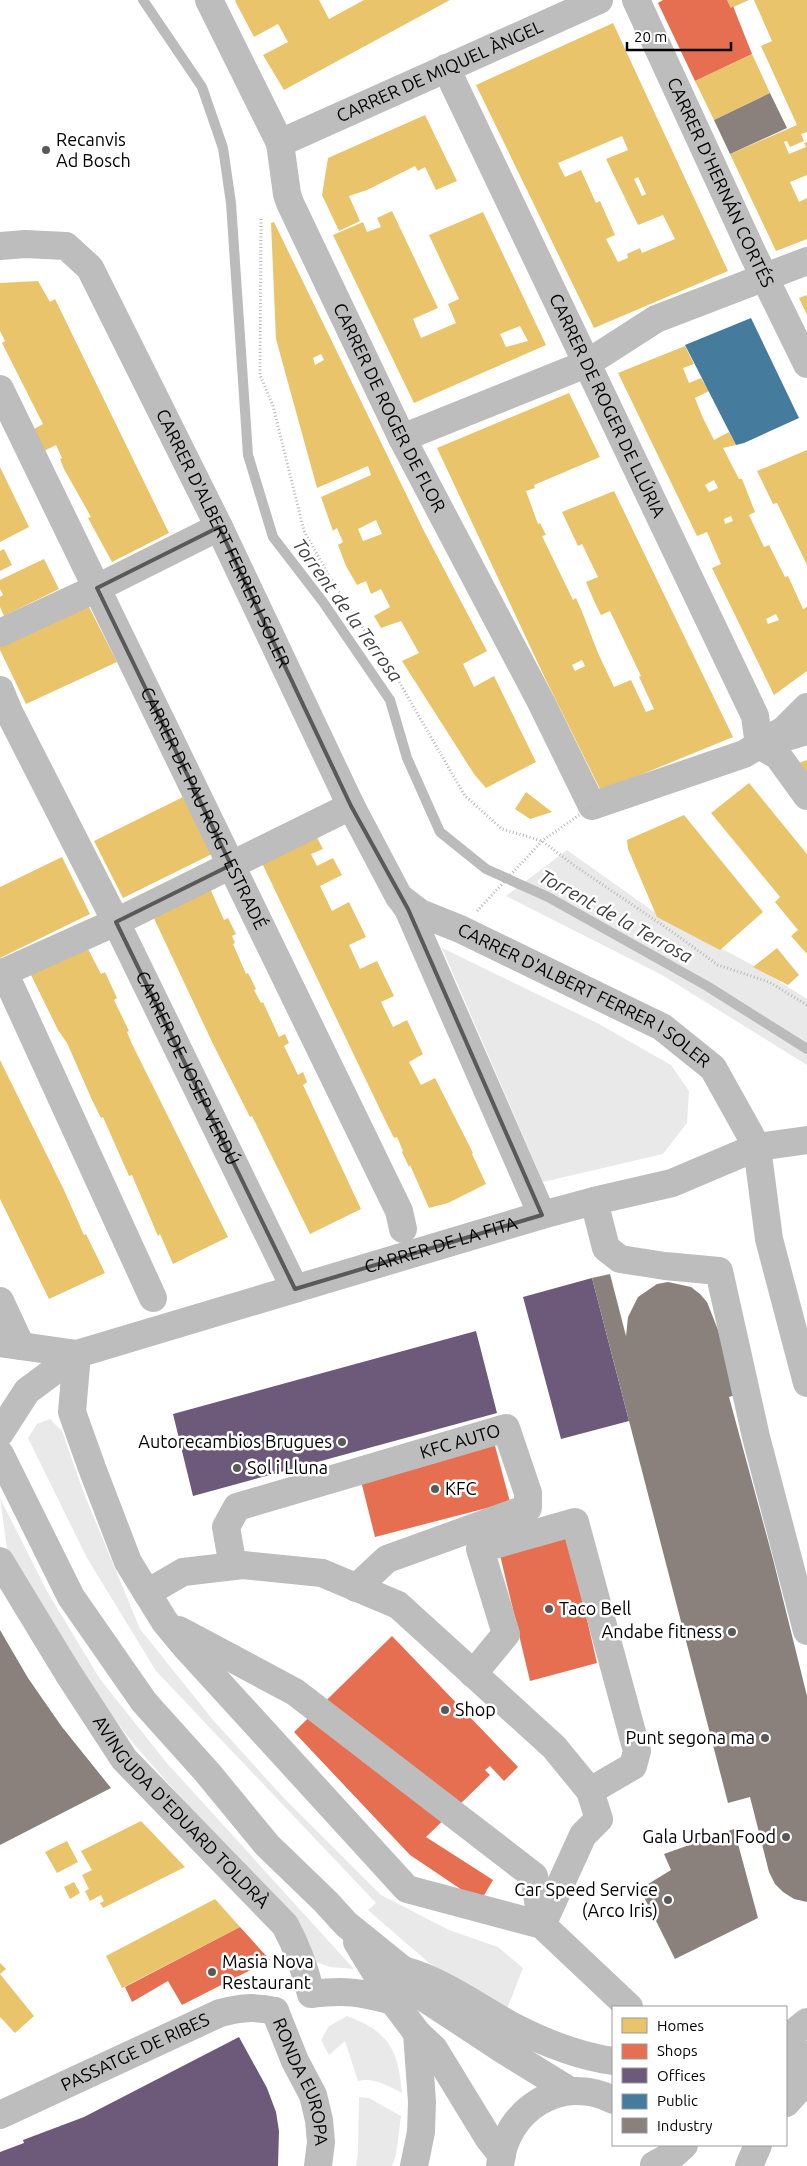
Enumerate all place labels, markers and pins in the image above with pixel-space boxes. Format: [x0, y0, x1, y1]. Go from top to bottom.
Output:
place label: Recanvis Ad Bosch [56, 129, 131, 170]
marker: Recanvis Ad Bosch [40, 144, 52, 156]
place label: Autorecambios Brugues [138, 1431, 332, 1451]
marker: Autorecambios Brugues [336, 1436, 348, 1448]
place label: Sol i Lluna [247, 1457, 328, 1477]
marker: Sol i Lluna [231, 1462, 243, 1474]
place label: KFC [445, 1478, 476, 1498]
marker: KFC [429, 1483, 441, 1495]
place label: Taco Bell [559, 1598, 632, 1618]
marker: Taco Bell [543, 1603, 555, 1615]
place label: Andabe fitness [602, 1621, 722, 1641]
marker: Andabe fitness [726, 1626, 738, 1638]
place label: Shop [455, 1699, 496, 1719]
marker: Shop [439, 1704, 451, 1716]
place label: Punt segona ma [625, 1727, 755, 1747]
marker: Punt segona ma [759, 1732, 771, 1744]
place label: Gala Urban Food [642, 1826, 776, 1846]
marker: Gala Urban Food [780, 1831, 792, 1843]
place label: Car Speed Service (Arco Iris) [514, 1879, 658, 1921]
marker: Car Speed Service (Arco Iris) [662, 1894, 674, 1906]
place label: Masia Nova Restaurant [222, 1951, 314, 1992]
marker: Masia Nova Restaurant [206, 1966, 218, 1978]

